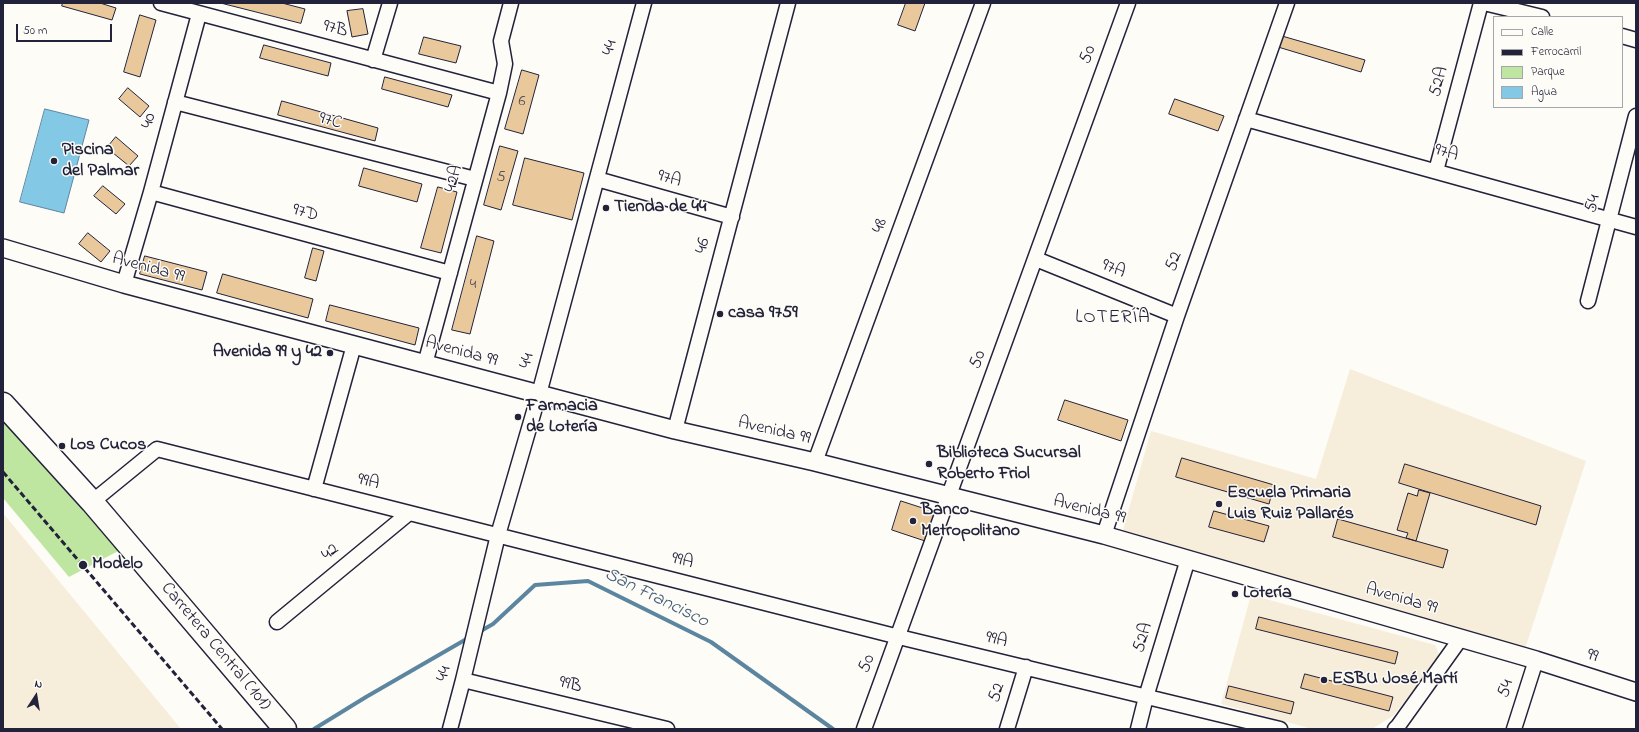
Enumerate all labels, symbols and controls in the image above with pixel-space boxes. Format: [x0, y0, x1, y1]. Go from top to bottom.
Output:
scale bar [18, 16, 114, 42]
street label: 97B [320, 16, 350, 44]
legend [1493, 16, 1623, 108]
text: 50 m [23, 22, 47, 40]
text: Calle [1531, 23, 1553, 41]
street label: 44 [599, 38, 623, 58]
street label: 50 [1076, 43, 1102, 67]
text: Ferrocarril [1531, 43, 1581, 61]
text: Parque [1531, 63, 1565, 81]
street label: 52A [1426, 65, 1454, 99]
text: Agua [1531, 83, 1557, 101]
house number: 6 [518, 92, 526, 112]
street label: 97C [316, 109, 344, 135]
street label: 40 [138, 111, 162, 131]
place label: Piscina del Palmar [62, 140, 139, 182]
street label: 97A [1432, 140, 1460, 168]
marker: Piscina del Palmar [49, 156, 59, 166]
street label: 42A [441, 163, 469, 195]
street label: 97A [655, 166, 683, 194]
house number: 5 [496, 168, 506, 188]
street label: 54 [1581, 193, 1607, 215]
place label: Tienda de 44 [614, 197, 706, 219]
street label: 97D [290, 200, 320, 228]
marker: Tienda de 44 [601, 203, 611, 213]
street label: 48 [868, 216, 894, 236]
street label: 46 [692, 236, 716, 256]
street label: Avenida 99 [110, 249, 186, 289]
street label: 52 [1162, 249, 1188, 275]
street label: 97A [1098, 256, 1128, 284]
house number: 4 [470, 275, 476, 295]
place label: casa 9759 [728, 303, 798, 325]
district label: LOTERÍA [1075, 308, 1151, 330]
marker: casa 9759 [715, 309, 725, 319]
street label: Avenida 99 [423, 333, 499, 373]
place label: Avenida 99 y 42 [213, 342, 322, 364]
marker: Avenida 99 y 42 [325, 348, 335, 358]
street label: 50 [966, 348, 992, 372]
street label: 44 [516, 351, 540, 371]
place label: Farmacia de Lotería [526, 396, 598, 438]
marker: Farmacia de Lotería [513, 412, 523, 422]
street label: Avenida 99 [736, 413, 812, 451]
place label: Los Cucos [70, 435, 146, 457]
marker: Los Cucos [57, 441, 67, 451]
place label: Biblioteca Sucursal Roberto Friol [937, 443, 1081, 486]
marker: Biblioteca Sucursal Roberto Friol [924, 459, 934, 469]
street label: 99A [355, 470, 381, 496]
place label: Escuela Primaria Luis Ruiz Pallarés [1227, 483, 1354, 526]
street label: Avenida 99 [1051, 492, 1127, 530]
marker: Escuela Primaria Luis Ruiz Pallarés [1214, 499, 1224, 509]
place label: Banco Metropolitano [921, 500, 1020, 542]
marker: Banco Metropolitano [908, 516, 918, 526]
street label: 42 [318, 539, 344, 567]
street label: 99A [669, 549, 695, 575]
place label: Modelo [92, 554, 143, 576]
marker: Modelo [77, 559, 89, 571]
water label: San Francisco [600, 564, 712, 634]
street label: Carretera Central (101) [155, 579, 275, 715]
street label: Avenida 99 [1362, 579, 1440, 621]
place label: Lotería [1243, 583, 1292, 605]
marker: Lotería [1230, 589, 1240, 599]
street label: 52A [1129, 620, 1159, 656]
street label: 99A [983, 628, 1009, 654]
street label: 99 [1584, 645, 1600, 669]
street label: 50 [855, 652, 881, 676]
street label: 44 [433, 664, 457, 684]
place label: ESBU José Martí [1332, 669, 1458, 691]
street label: 99B [556, 673, 584, 699]
marker: ESBU José Martí [1319, 675, 1329, 685]
north arrow [16, 676, 56, 716]
text: N [33, 676, 44, 693]
street label: 54 [1494, 677, 1520, 701]
street label: 52 [985, 681, 1011, 705]

